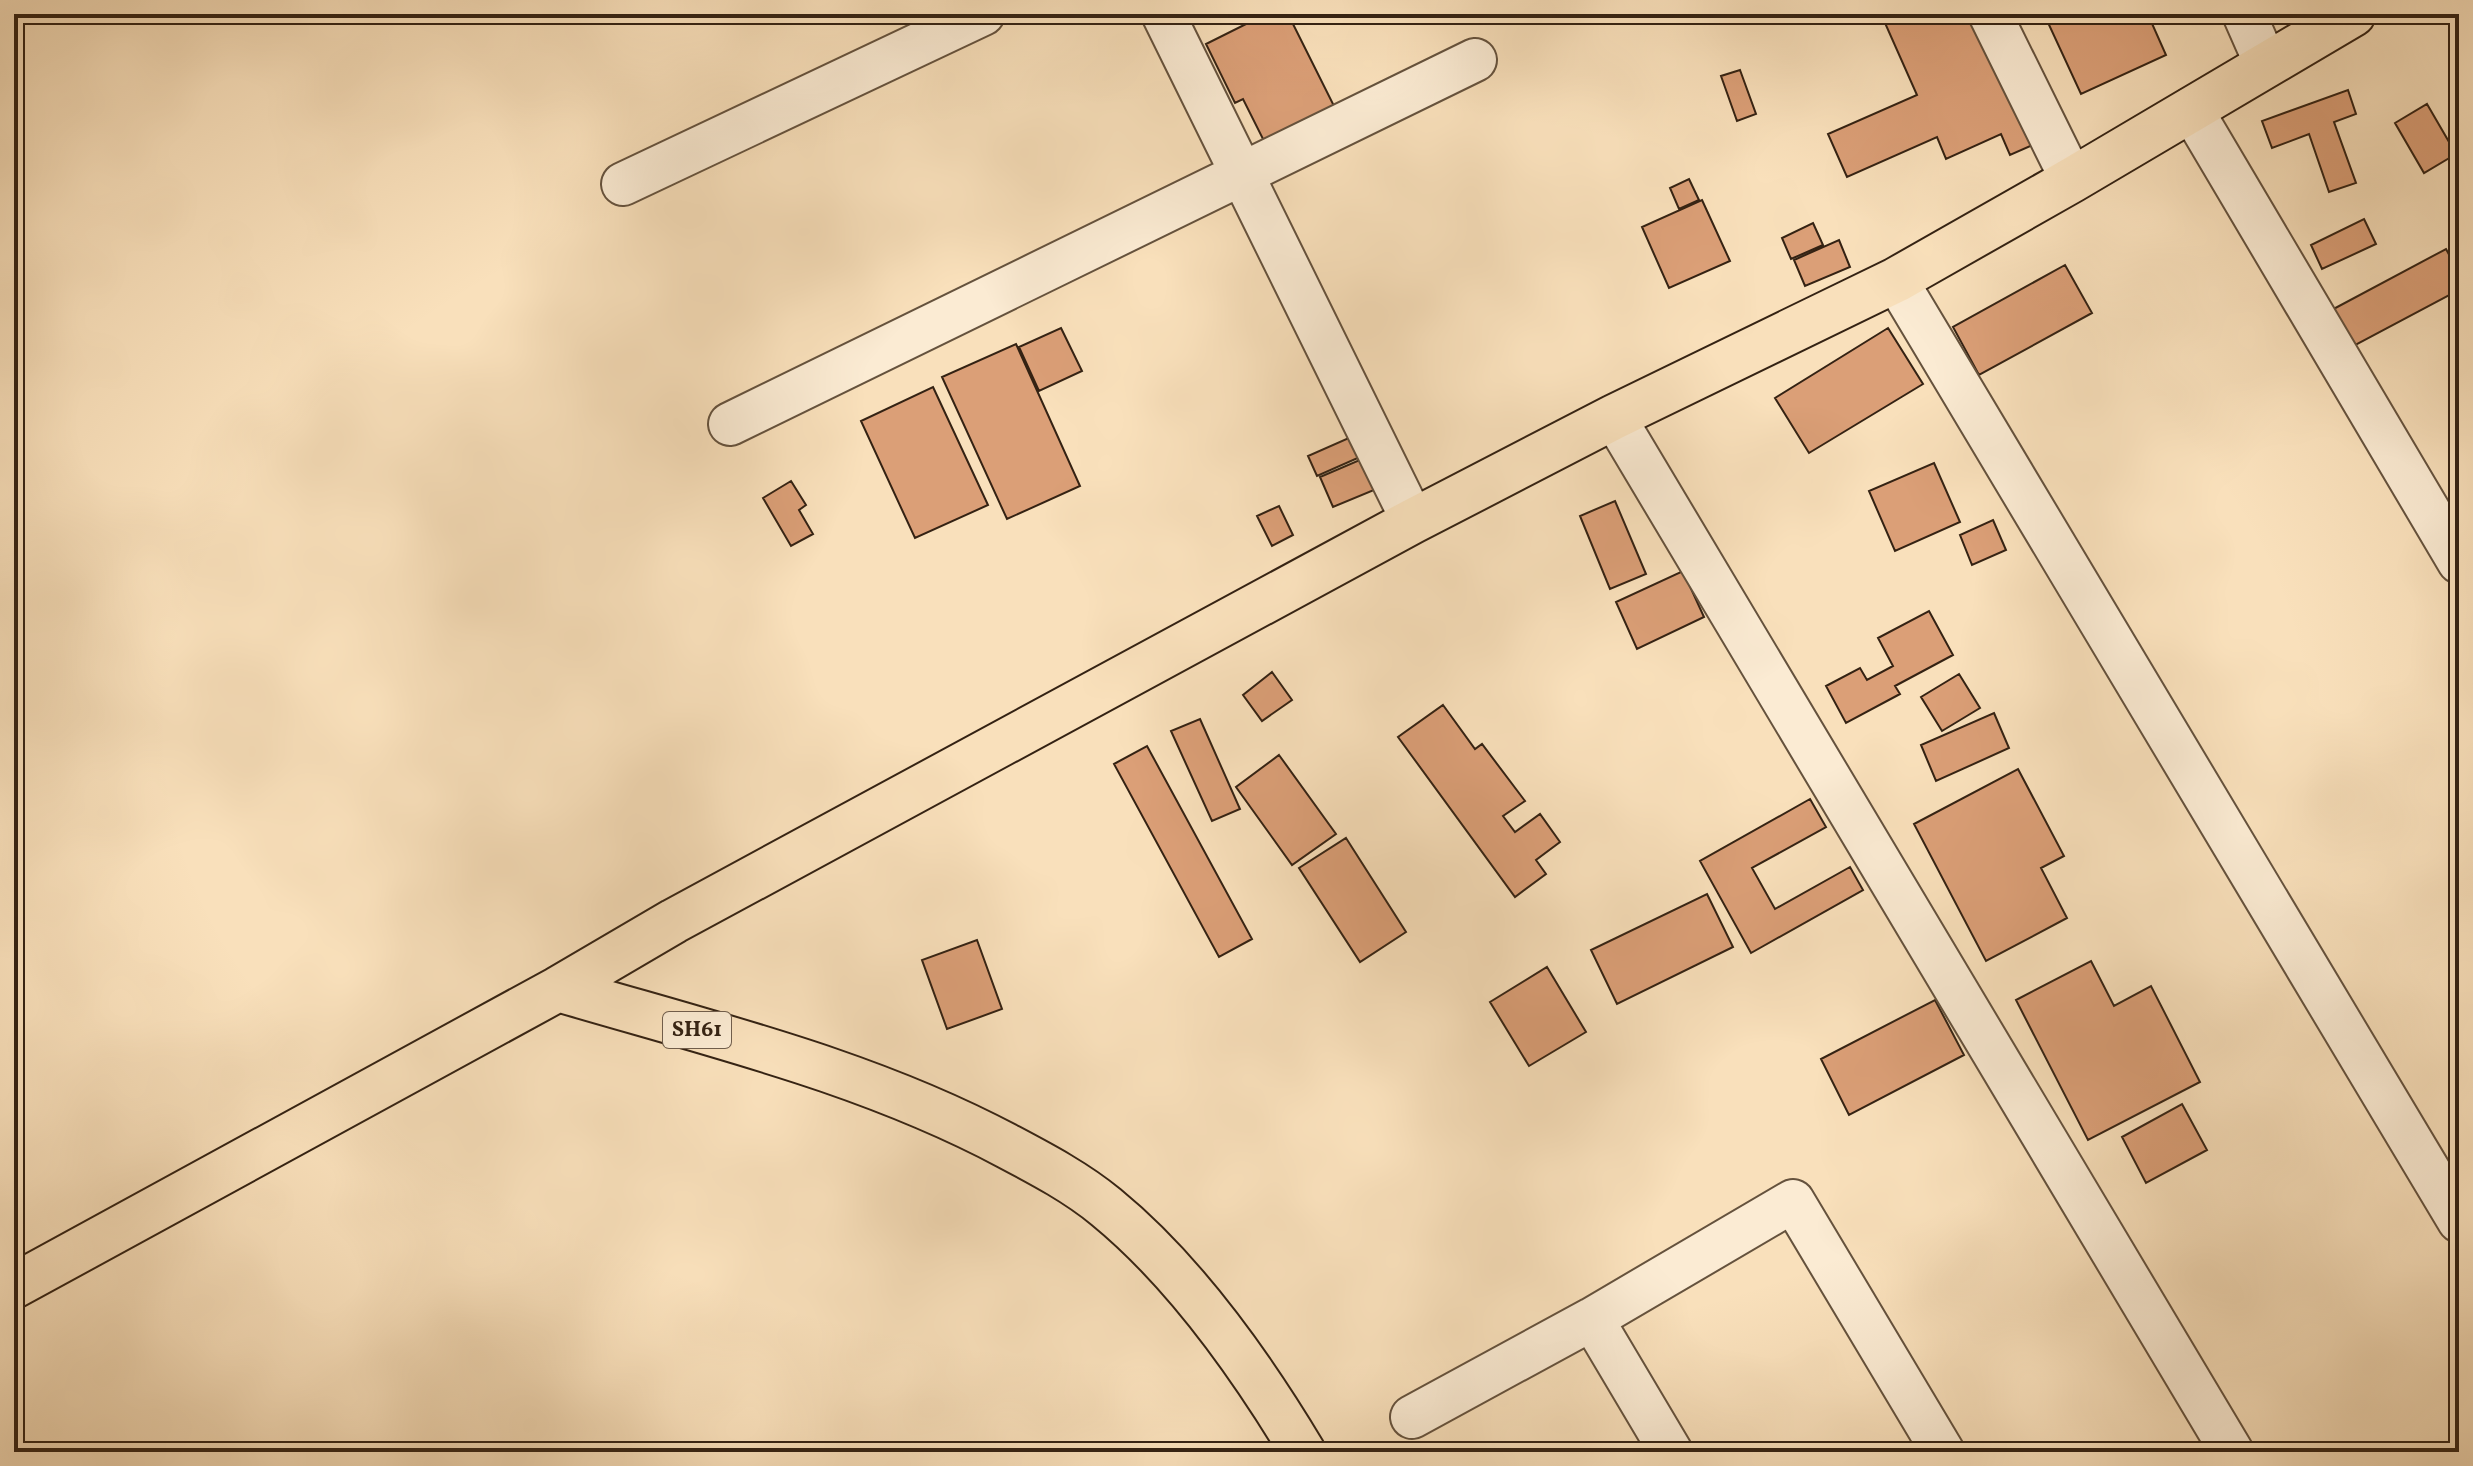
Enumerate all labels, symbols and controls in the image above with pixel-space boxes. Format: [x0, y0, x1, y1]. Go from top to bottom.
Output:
road number: SH61 [663, 1012, 731, 1048]

